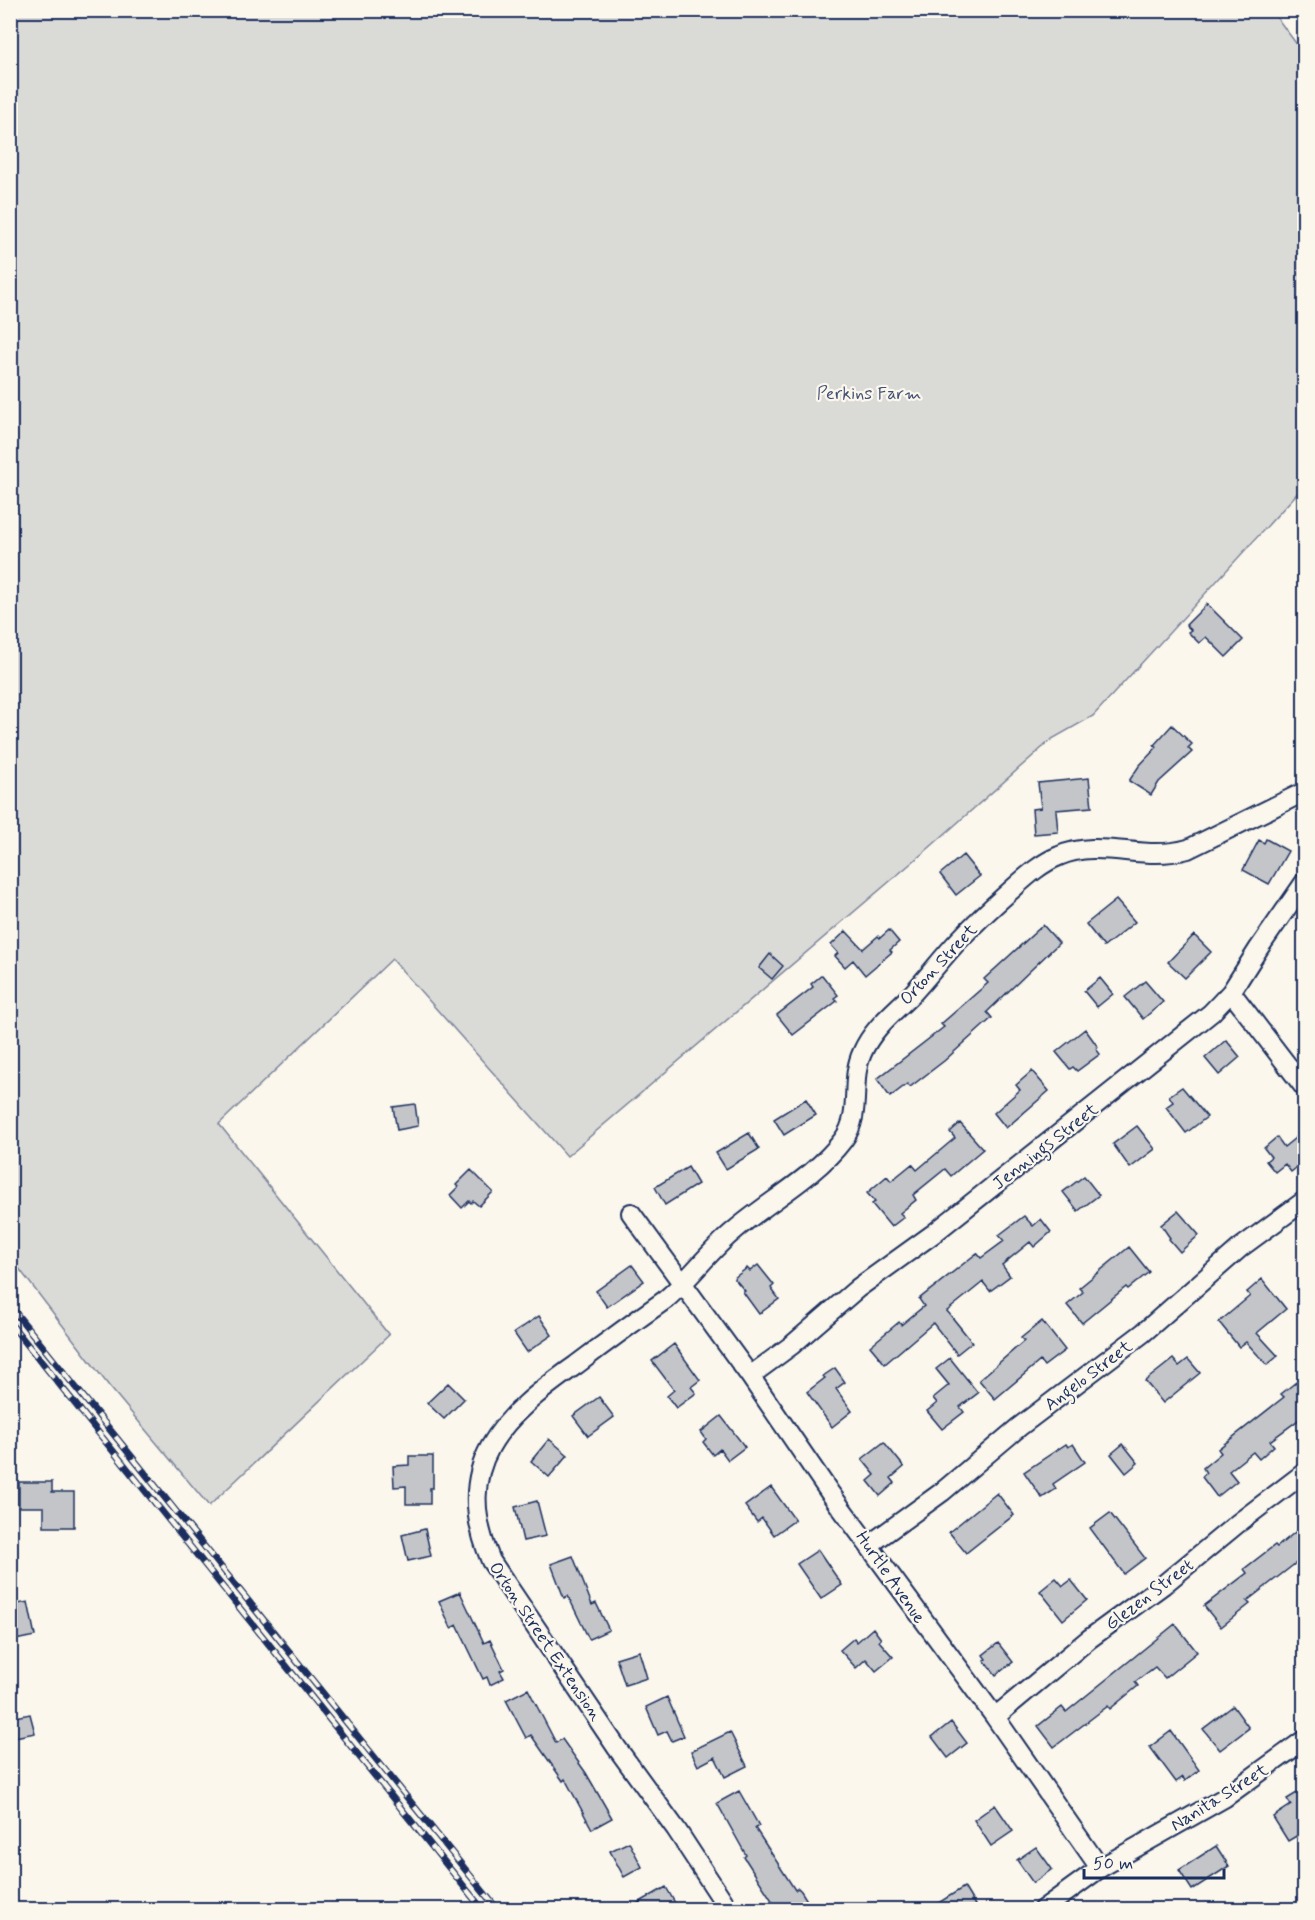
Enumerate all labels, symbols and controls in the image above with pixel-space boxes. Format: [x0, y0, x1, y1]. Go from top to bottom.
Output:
park label: Perkins Farm [817, 382, 921, 406]
street label: Orton Street [895, 918, 983, 1011]
street label: Jennings Street [988, 1098, 1105, 1197]
street label: Angelo Street [1040, 1335, 1139, 1418]
street label: Hurtle Avenue [849, 1527, 931, 1629]
street label: Glezen Street [1100, 1553, 1199, 1636]
street label: Orton Street Extension [483, 1557, 607, 1726]
street label: Nanita Street [1166, 1758, 1273, 1837]
scale bar [1084, 1842, 1224, 1880]
text: 50 m [1093, 1852, 1133, 1876]

